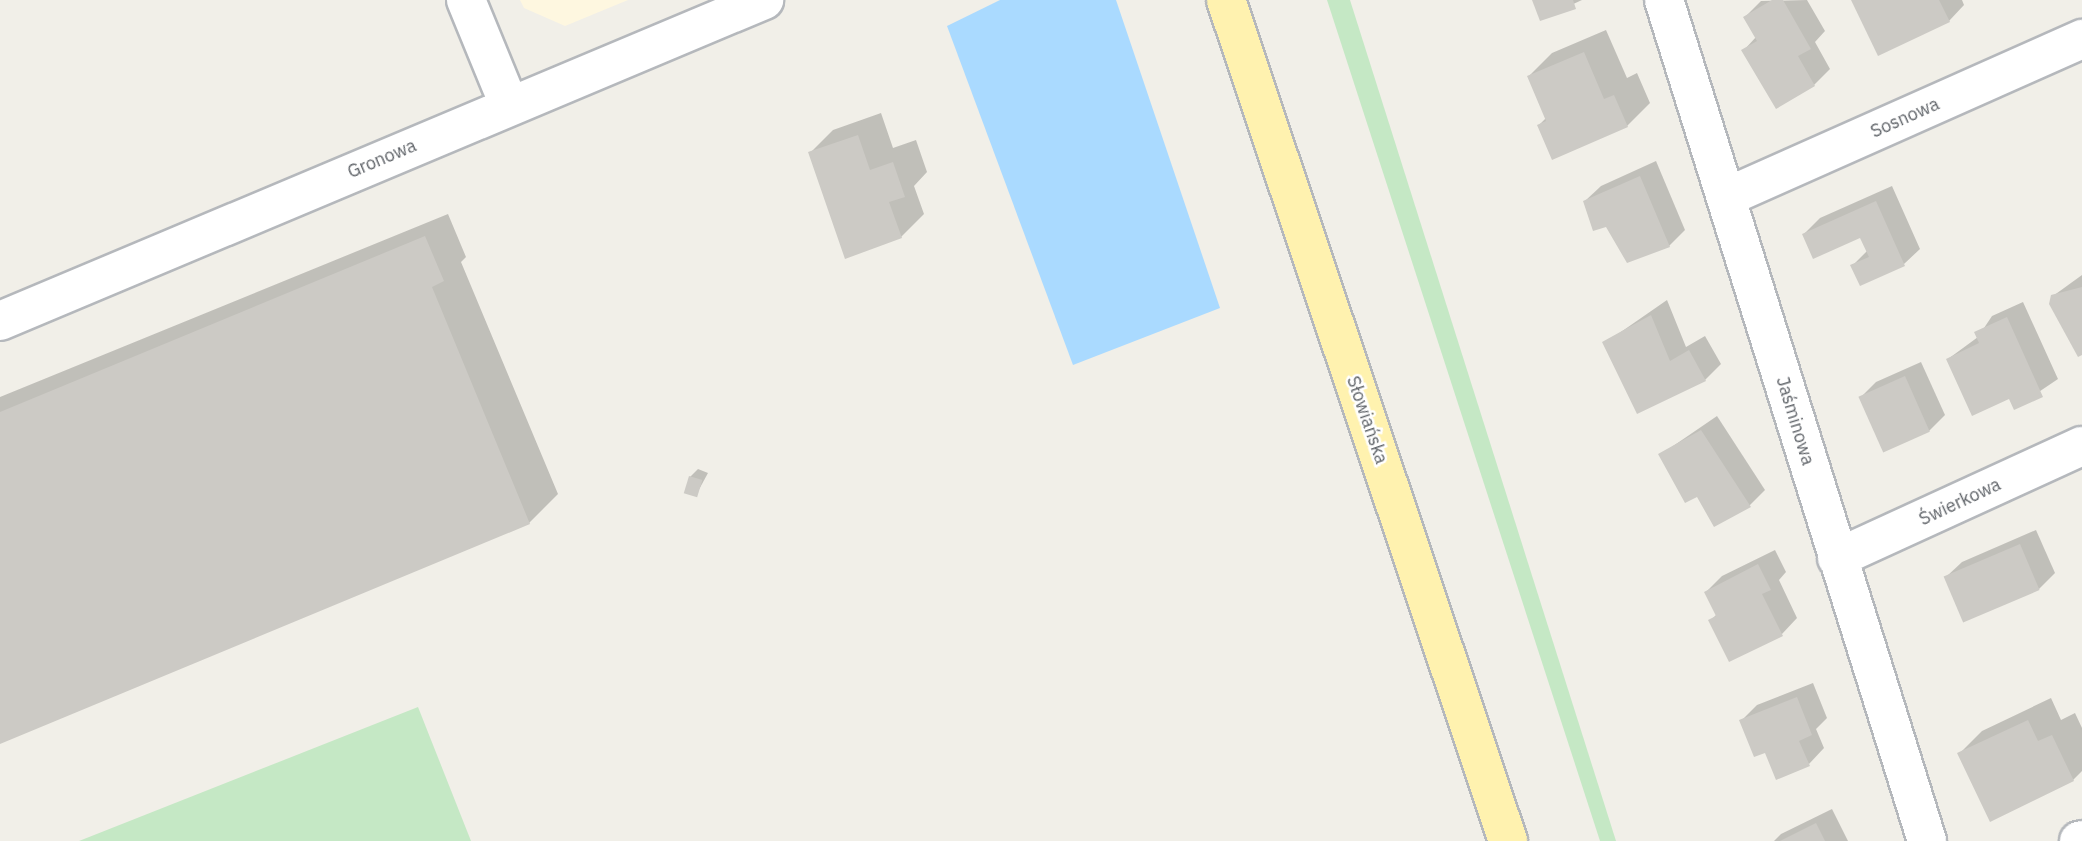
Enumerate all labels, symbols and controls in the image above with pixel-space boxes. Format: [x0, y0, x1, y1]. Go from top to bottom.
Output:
street label: Sosnowa [1867, 93, 1943, 143]
street label: Gronowa [344, 135, 420, 183]
street label: Słowiańska [1342, 373, 1392, 467]
street label: Jaśminowa [1771, 374, 1819, 468]
street label: Świerkowa [1916, 474, 2004, 530]

